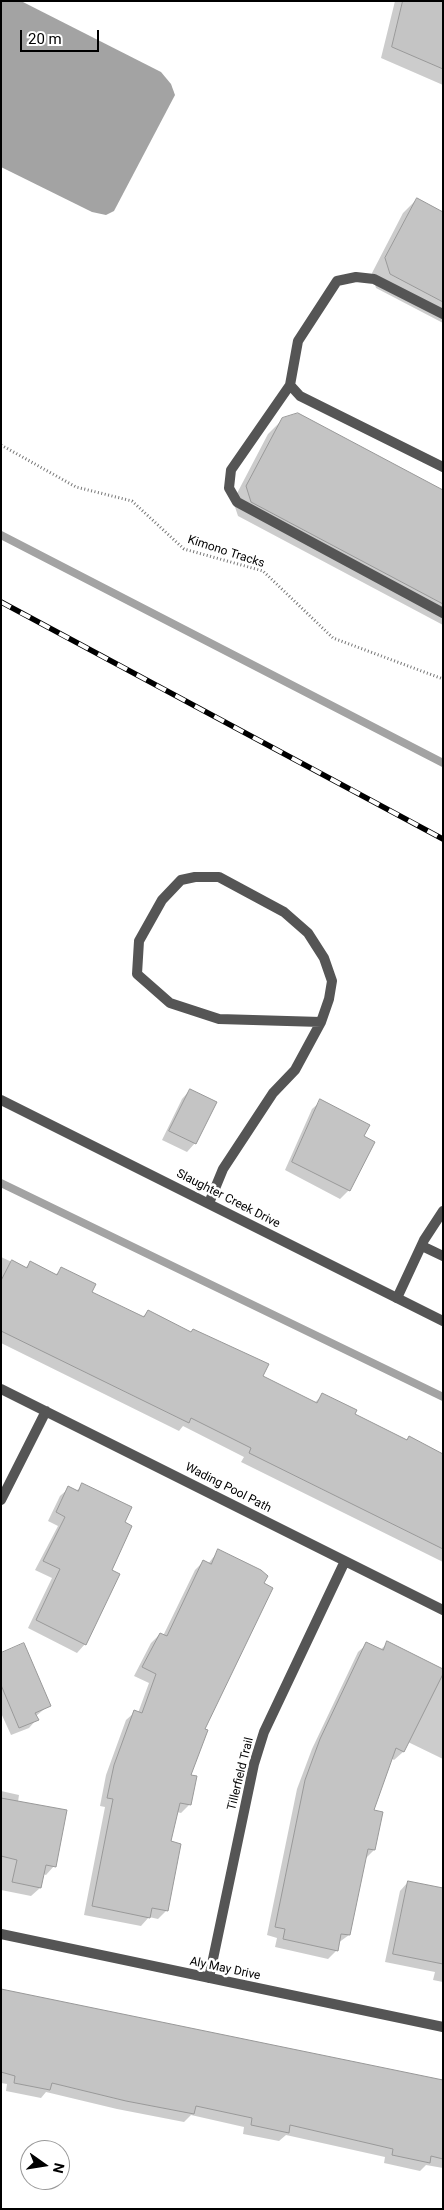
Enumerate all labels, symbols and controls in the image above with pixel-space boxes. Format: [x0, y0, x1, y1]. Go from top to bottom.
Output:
scale bar [22, 20, 101, 52]
text: 20 m [28, 30, 62, 48]
street label: Kimono Tracks [186, 533, 266, 571]
street label: Slaughter Creek Drive [174, 1167, 282, 1231]
street label: Wading Pool Path [183, 1460, 273, 1516]
street label: Tillerfield Trail [225, 1736, 257, 1812]
street label: Aly May Drive [188, 1954, 262, 1984]
north arrow [20, 2140, 70, 2190]
text: N [50, 2162, 68, 2175]

